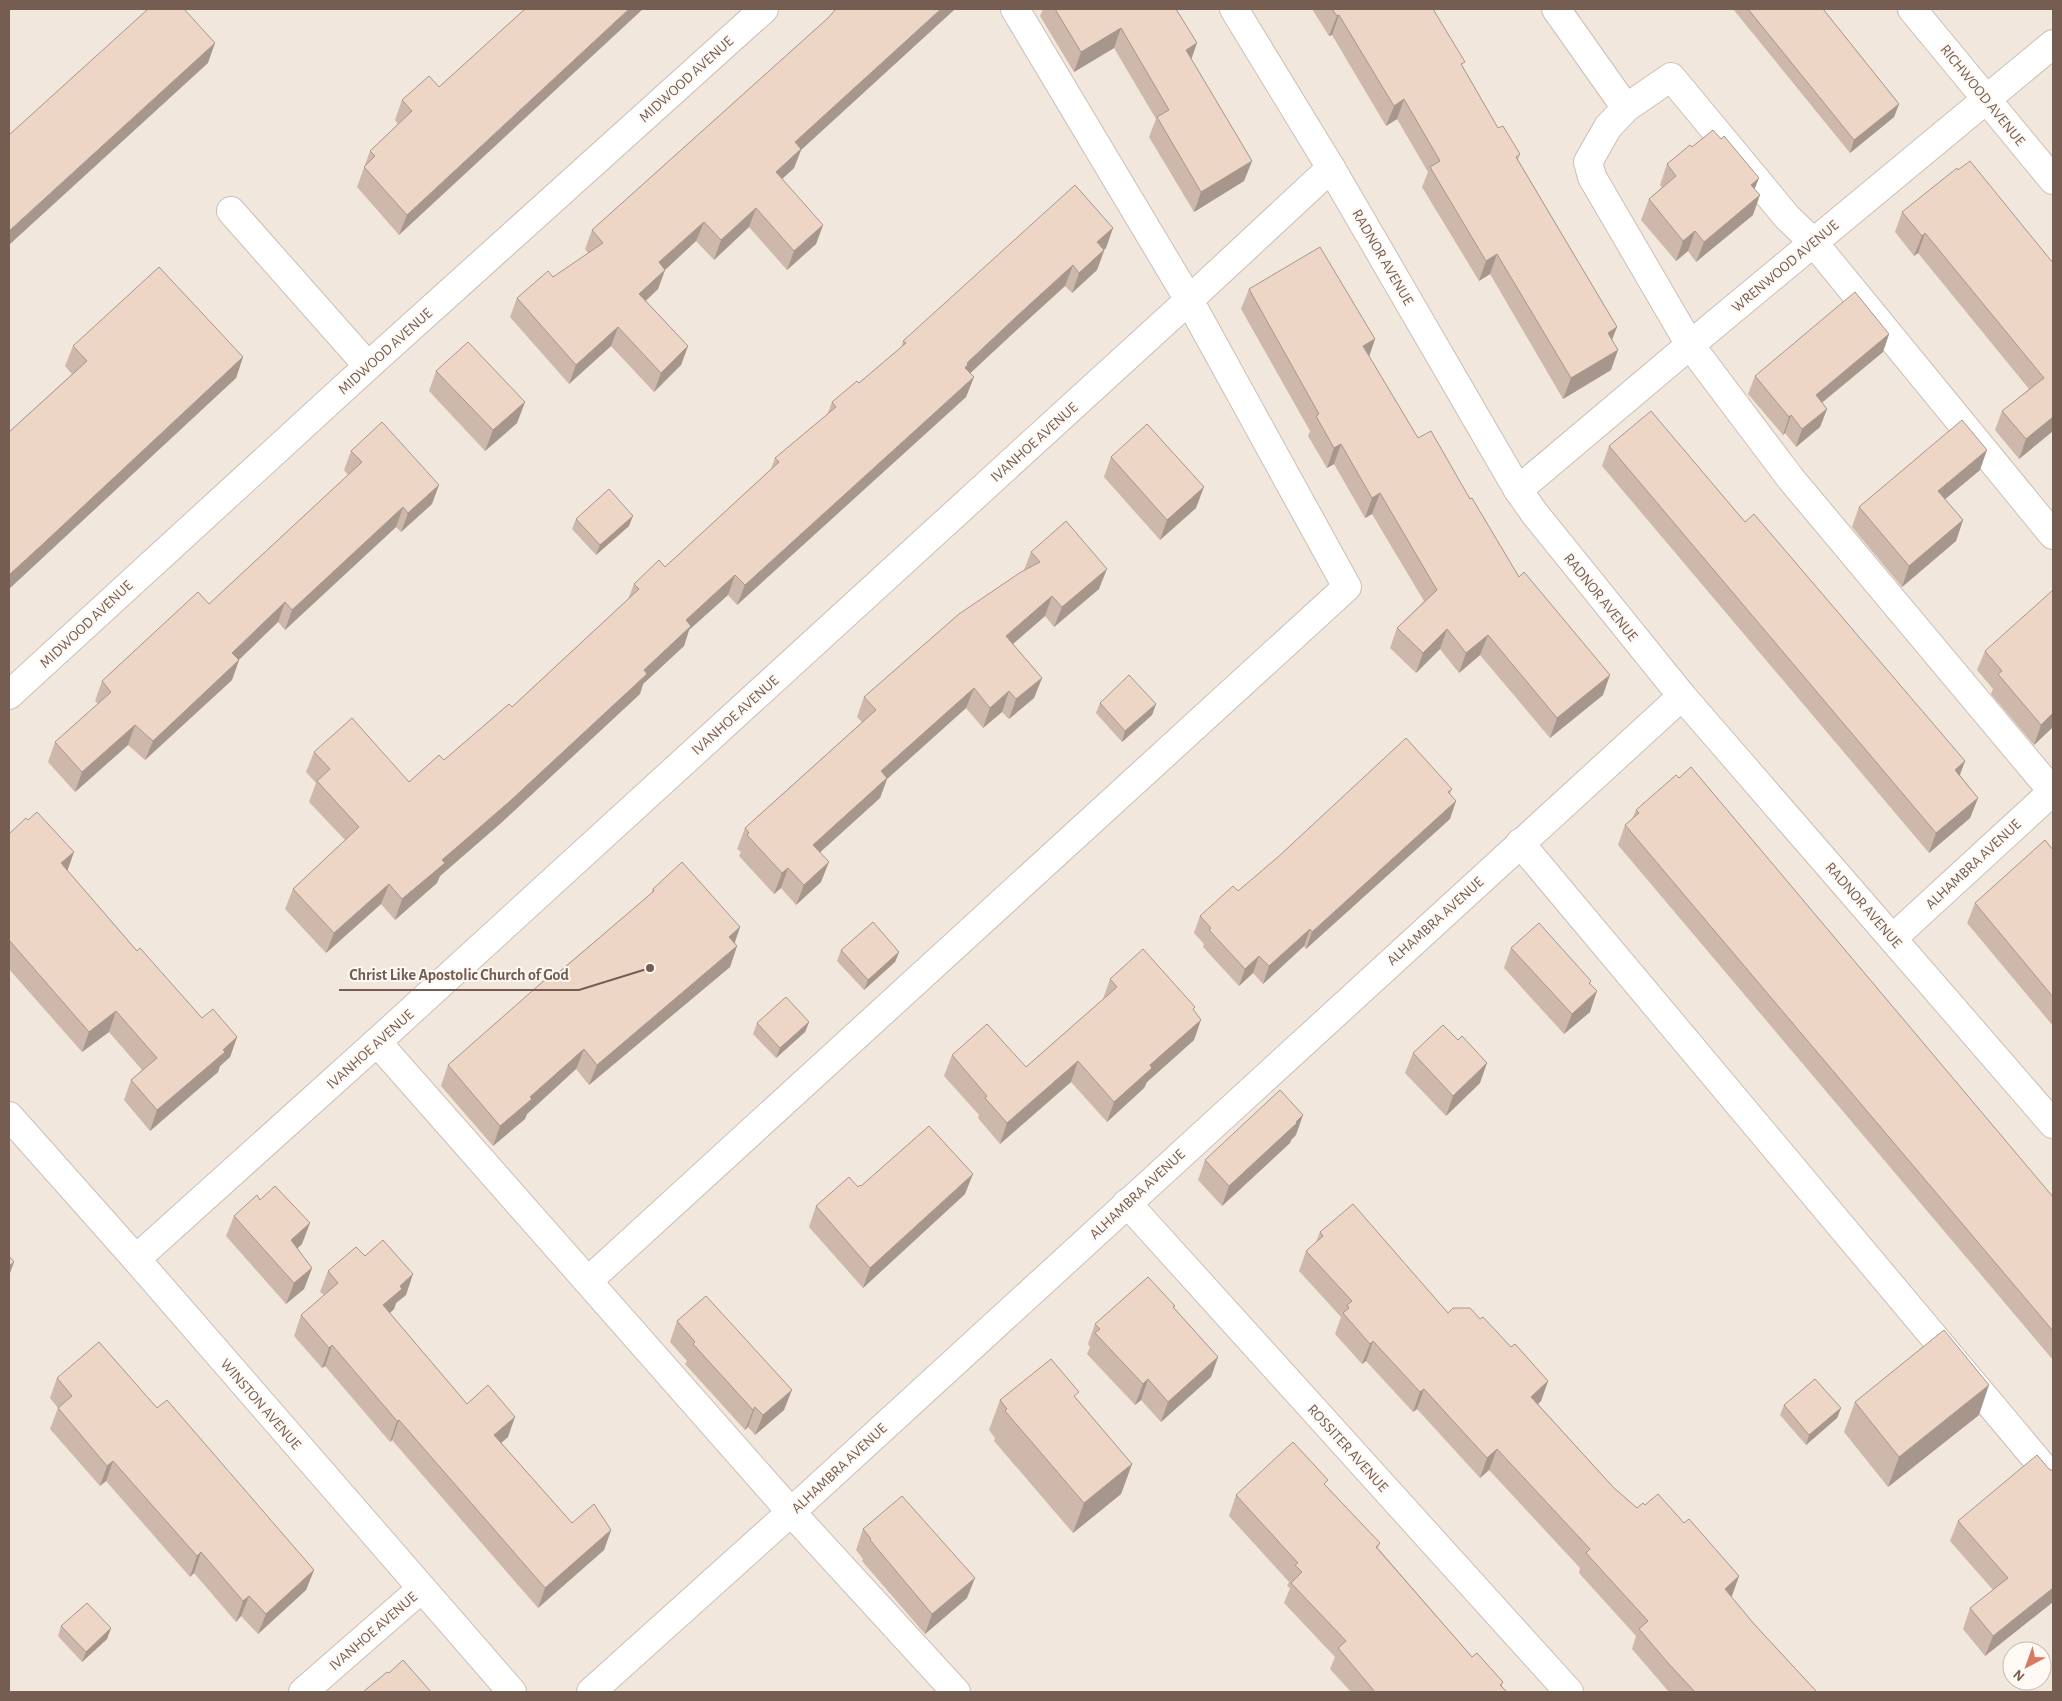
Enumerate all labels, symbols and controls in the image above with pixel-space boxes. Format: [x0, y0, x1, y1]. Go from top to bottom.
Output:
street label: MIDWOOD AVENUE [637, 33, 736, 125]
street label: RICHWOOD AVENUE [1937, 42, 2028, 149]
street label: RADNOR AVENUE [1349, 207, 1416, 308]
street label: WRENWOOD AVENUE [1729, 218, 1842, 315]
street label: MIDWOOD AVENUE [336, 305, 435, 397]
street label: IVANHOE AVENUE [988, 400, 1081, 485]
street label: RADNOR AVENUE [1561, 551, 1640, 644]
street label: MIDWOOD AVENUE [37, 578, 136, 671]
street label: IVANHOE AVENUE [689, 673, 782, 758]
street label: ALHAMBRA AVENUE [1923, 817, 2024, 912]
street label: RADNOR AVENUE [1823, 860, 1905, 951]
street label: ALHAMBRA AVENUE [1384, 874, 1486, 968]
callout: Christ Like Apostolic Church of God [339, 959, 579, 990]
text: Christ Like Apostolic Church of God [349, 967, 569, 983]
street label: IVANHOE AVENUE [324, 1007, 417, 1092]
street label: ALHAMBRA AVENUE [1087, 1147, 1188, 1242]
street label: WINSTON AVENUE [217, 1356, 304, 1452]
street label: ROSSITER AVENUE [1305, 1402, 1391, 1495]
street label: ALHAMBRA AVENUE [789, 1421, 890, 1516]
street label: IVANHOE AVENUE [327, 1589, 420, 1673]
north arrow [2002, 1641, 2052, 1691]
text: N [2011, 1667, 2027, 1684]

